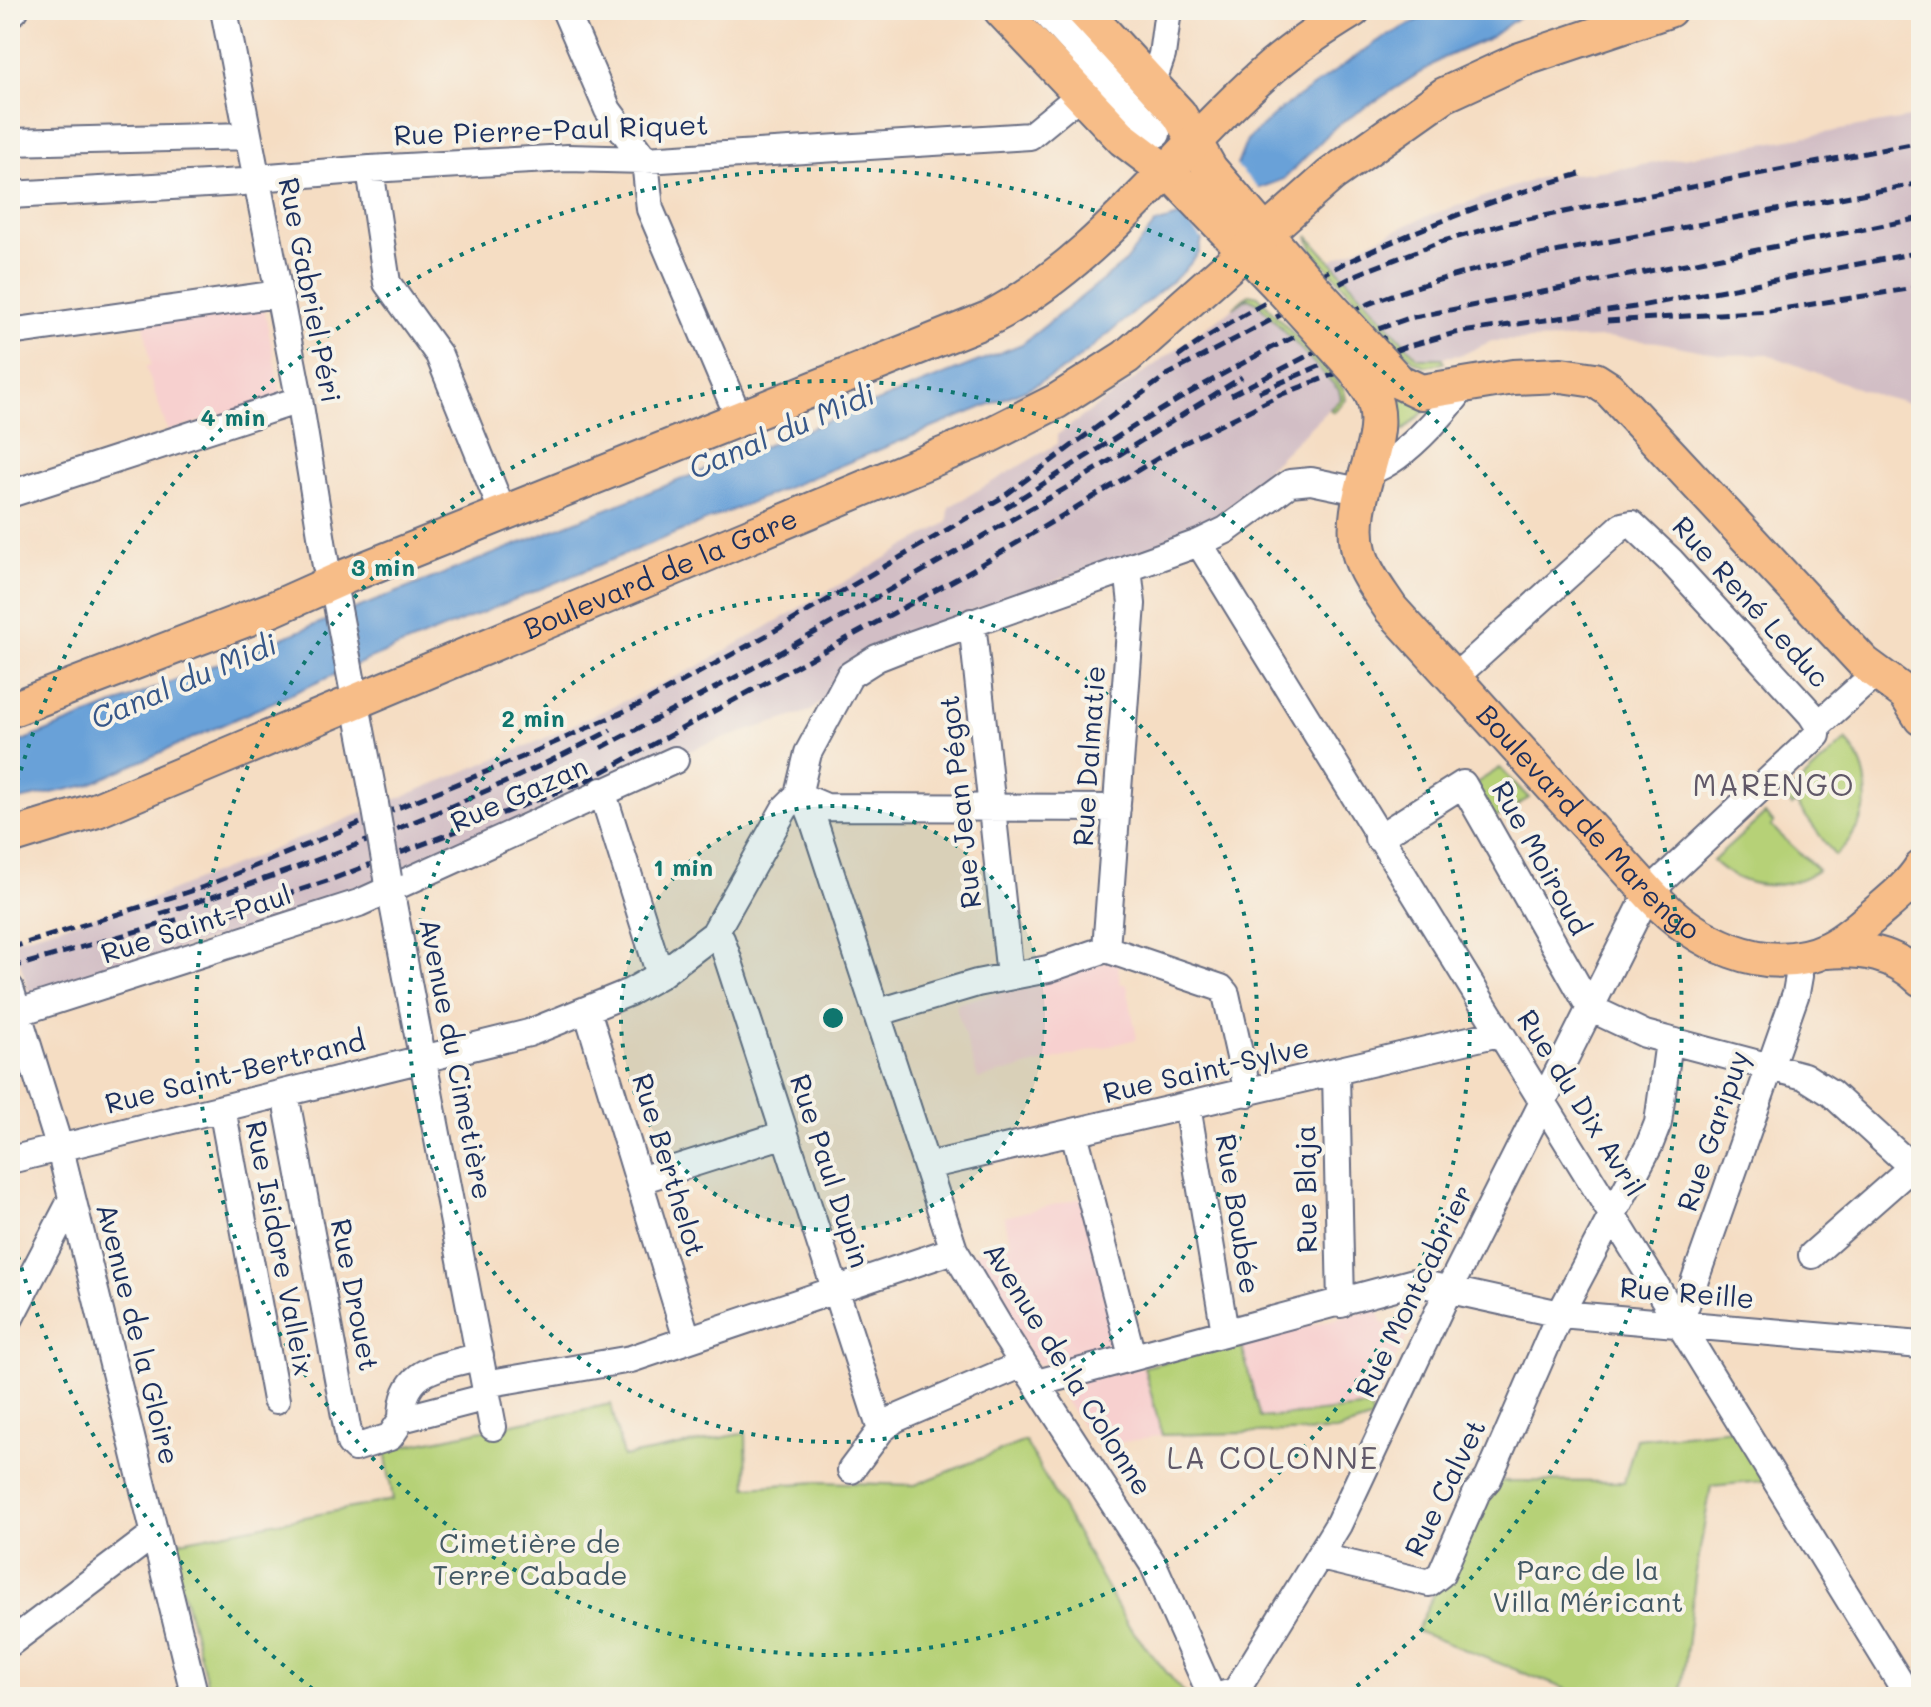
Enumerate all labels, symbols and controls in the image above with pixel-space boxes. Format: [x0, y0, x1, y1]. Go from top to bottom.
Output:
street label: Rue Pierre-Paul Riquet [393, 106, 709, 152]
street label: Rue Gabriel Péri [272, 174, 350, 405]
water label: Canal du Midi [682, 373, 881, 487]
text: 4 min [201, 401, 265, 432]
street label: Boulevard de la Gare [517, 499, 802, 646]
street label: Rue René Leduc [1665, 508, 1838, 694]
text: 3 min [351, 551, 415, 582]
water label: Canal du Midi [84, 623, 283, 737]
street label: Rue Dalmatie [1064, 664, 1112, 848]
street label: Rue Jean Pégot [930, 694, 988, 911]
street label: Boulevard de Marengo [1470, 697, 1707, 947]
text: 2 min [502, 702, 565, 733]
street label: Rue Gazan [444, 747, 593, 839]
district label: MARENGO [1692, 764, 1856, 804]
street label: Rue Moiroud [1485, 774, 1599, 941]
text: 1 min [653, 851, 713, 882]
street label: Rue Saint-Paul [96, 875, 295, 971]
street label: Avenue du Cimetière [412, 915, 502, 1202]
street label: Rue du Dix Avril [1510, 1002, 1654, 1203]
centre of rings [819, 1004, 847, 1032]
street label: Rue Saint-Bertrand [101, 1021, 369, 1121]
street label: Rue Saint-Sylve [1099, 1028, 1312, 1110]
street label: Rue Garipuy [1668, 1046, 1756, 1216]
street label: Rue Berthelot [625, 1069, 715, 1261]
street label: Rue Paul Dupin [783, 1069, 879, 1272]
street label: Rue Isidore Valleix [239, 1118, 323, 1378]
street label: Rue Blaja [1286, 1125, 1324, 1253]
street label: Rue Boubée [1209, 1131, 1269, 1296]
street label: Rue Montcabrier [1346, 1178, 1480, 1403]
street label: Avenue de la Gloire [89, 1200, 189, 1468]
street label: Rue Drouet [324, 1216, 388, 1374]
street label: Avenue de la Colonne [976, 1235, 1161, 1502]
street label: Rue Reille [1618, 1268, 1756, 1316]
street label: Rue Calvet [1395, 1413, 1493, 1562]
district label: LA COLONNE [1167, 1437, 1379, 1477]
park label: Cimetière de Terre Cabade [432, 1524, 628, 1592]
park label: Parc de la Villa Méricant [1492, 1551, 1684, 1619]

